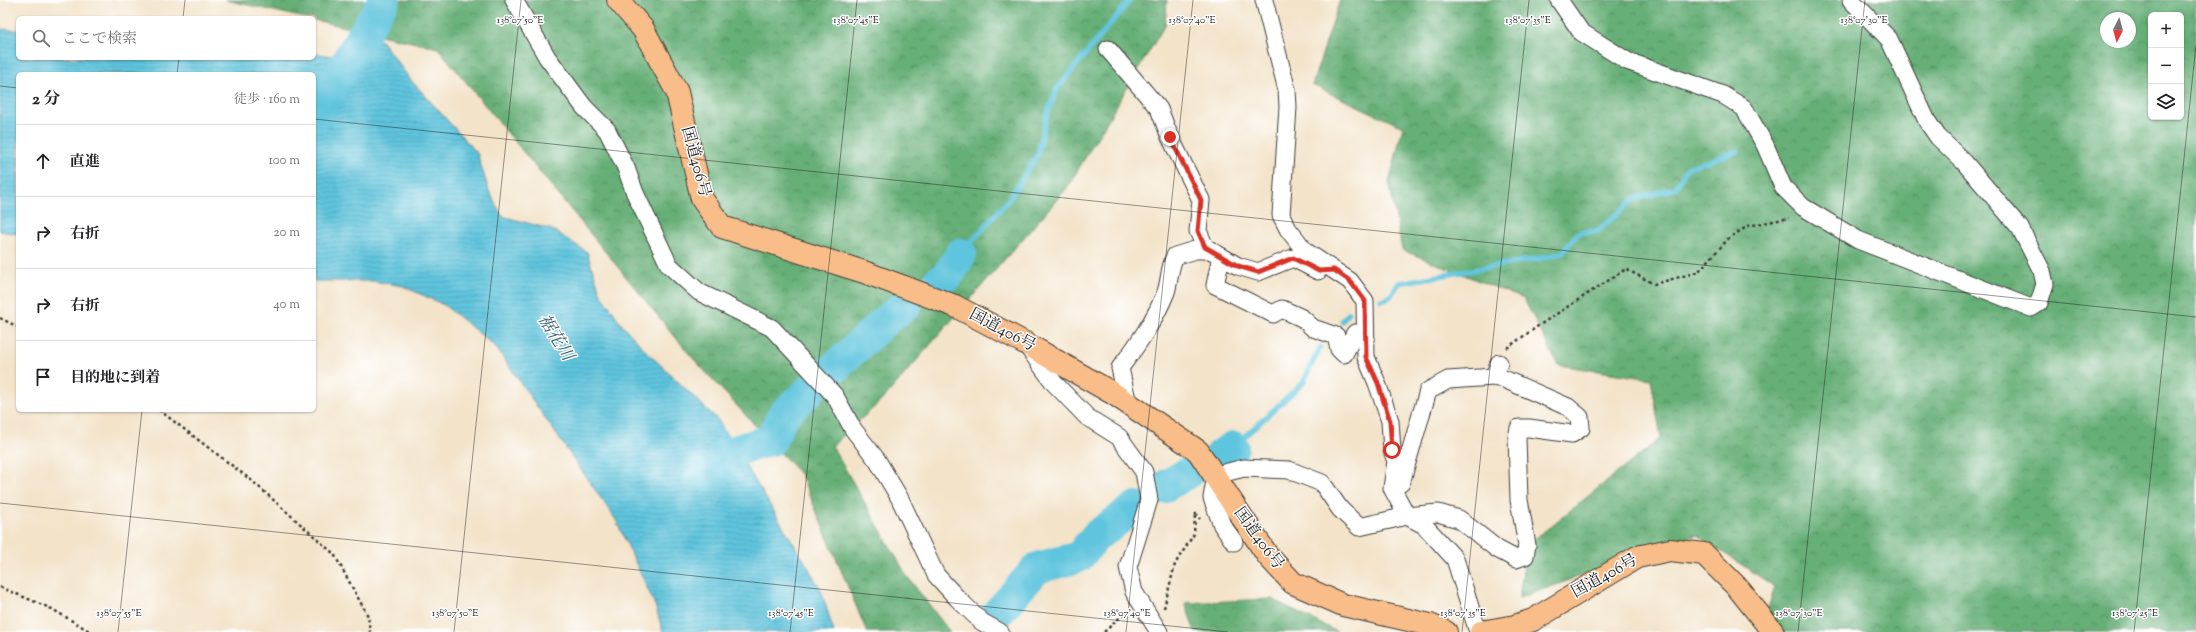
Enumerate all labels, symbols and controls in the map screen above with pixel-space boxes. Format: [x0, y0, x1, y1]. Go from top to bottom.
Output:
north arrow [2100, 12, 2136, 48]
map controls [2148, 12, 2184, 120]
button: + [2148, 12, 2184, 48]
text: 138°07'50"E [497, 13, 543, 28]
text: 138°07'45"E [833, 13, 879, 28]
text: 138°07'40"E [1168, 13, 1216, 28]
text: 138°07'35"E [1505, 13, 1551, 28]
text: 138°07'30"E [1840, 13, 1888, 28]
search box [16, 16, 316, 60]
icon: search [30, 27, 52, 49]
text: ここで検索 [62, 29, 137, 50]
button: − [2148, 48, 2184, 84]
button: layers [2148, 84, 2184, 120]
text: 2 分 [32, 88, 61, 112]
text: 徒歩 · 160 m [234, 91, 300, 109]
street label: 国道406号 [675, 124, 715, 200]
route end [1161, 128, 1179, 146]
icon: ahead [32, 150, 54, 172]
text: 直進 [70, 152, 100, 173]
text: 100 m [268, 152, 300, 170]
icon: right [32, 222, 54, 244]
text: 右折 [70, 224, 100, 245]
text: 20 m [274, 224, 300, 242]
icon: right [32, 294, 54, 316]
text: 右折 [70, 296, 100, 317]
text: 40 m [273, 296, 300, 314]
street label: 国道406号 [965, 304, 1039, 358]
water label: 裾花川 [531, 310, 580, 368]
icon: arrive [32, 366, 54, 388]
text: 目的地に到着 [70, 368, 160, 389]
route start [1383, 441, 1401, 459]
street label: 国道406号 [1227, 503, 1289, 575]
street label: 国道406号 [1568, 549, 1642, 605]
text: 138°07'55"E [96, 606, 142, 621]
text: 138°07'50"E [432, 606, 478, 621]
text: 138°07'45"E [768, 606, 814, 621]
text: 138°07'40"E [1103, 606, 1151, 621]
text: 138°07'35"E [1440, 606, 1486, 621]
text: 138°07'30"E [1775, 606, 1823, 621]
text: 138°07'25"E [2112, 606, 2158, 621]

